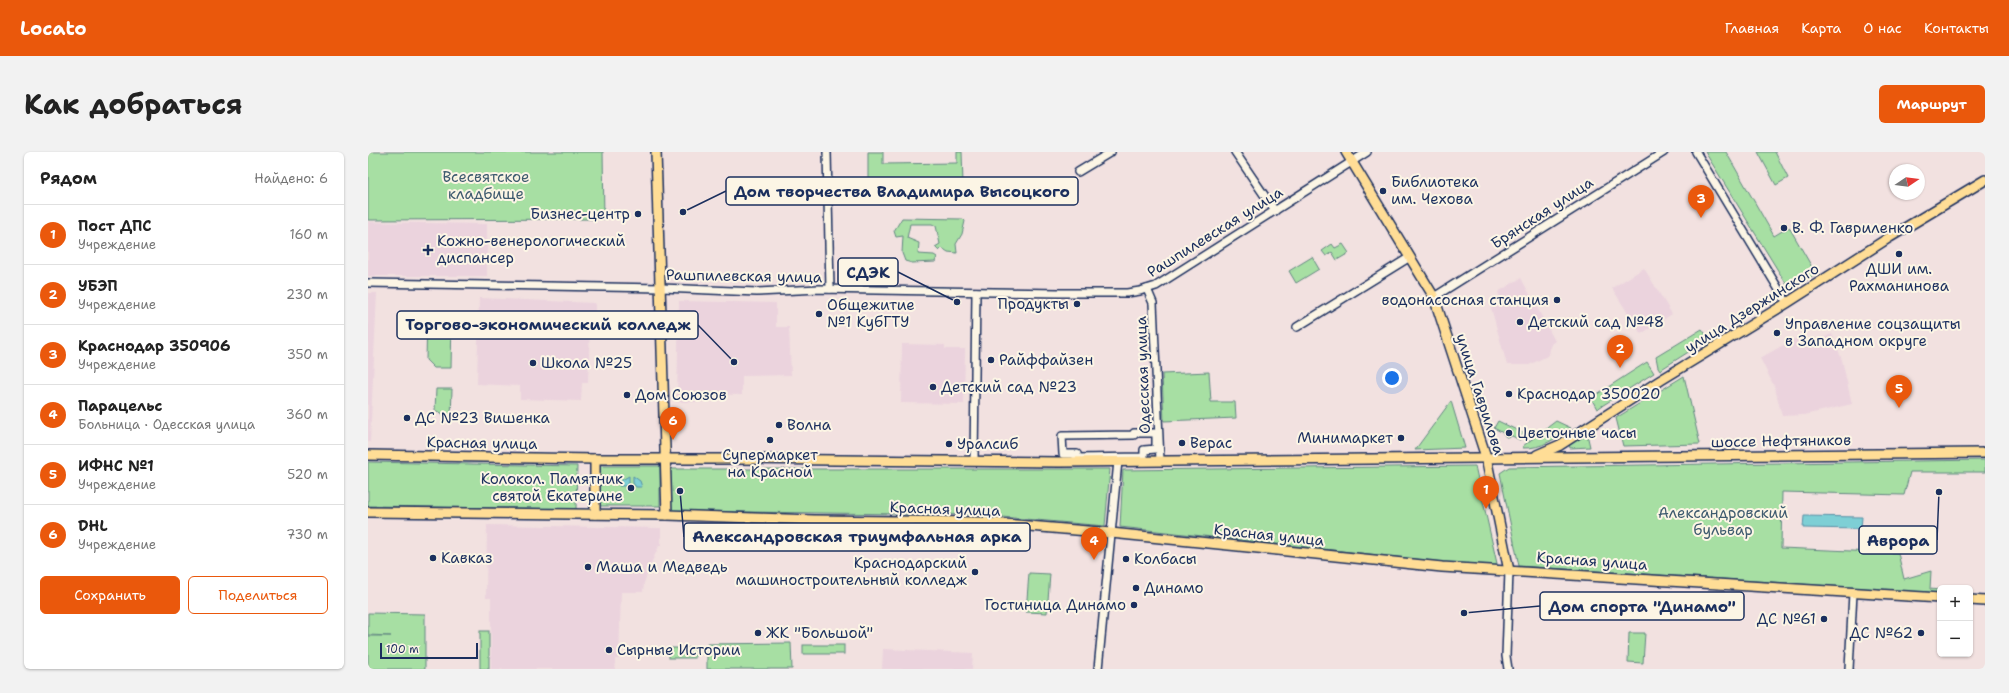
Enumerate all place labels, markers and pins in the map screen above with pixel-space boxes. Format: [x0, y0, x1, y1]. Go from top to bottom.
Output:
place label: Библиотека им. Чехова [1391, 172, 1479, 209]
callout: Дом творчества Владимира Высоцкого [726, 177, 1078, 205]
pin: 3 [1688, 185, 1714, 218]
marker: Библиотека им. Чехова [1378, 186, 1388, 196]
place label: Бизнес-центр [530, 204, 630, 224]
marker: Бизнес-центр [633, 209, 643, 219]
place label: В. Ф. Гавриленко [1792, 218, 1913, 238]
marker: В. Ф. Гавриленко [1779, 223, 1789, 233]
place label: Кожно-венерологический диспансер [437, 231, 625, 268]
marker: Кожно-венерологический диспансер [422, 244, 434, 256]
marker: ДШИ им. Рахманинова [1894, 249, 1904, 259]
callout: СДЭК [838, 258, 898, 286]
place label: ДШИ им. Рахманинова [1849, 259, 1950, 296]
place label: водонасосная станция [1381, 290, 1549, 310]
place label: Продукты [998, 294, 1069, 314]
place label: Общежитие №1 КубГТУ [827, 295, 915, 332]
marker: водонасосная станция [1552, 295, 1562, 305]
marker: Продукты [1072, 299, 1082, 309]
marker: Общежитие №1 КубГТУ [814, 309, 824, 319]
callout: Торгово-экономический колледж [397, 311, 698, 339]
place label: Детский сад №48 [1528, 312, 1664, 332]
place label: Управление соцзащиты в Западном округе [1785, 314, 1961, 351]
marker: Детский сад №48 [1515, 317, 1525, 327]
marker: Управление соцзащиты в Западном округе [1772, 328, 1782, 338]
pin: 2 [1607, 335, 1633, 368]
place label: Райффайзен [999, 350, 1093, 370]
place label: Школа №25 [541, 353, 632, 373]
marker: Райффайзен [986, 355, 996, 365]
marker: Школа №25 [528, 358, 538, 368]
pin: 5 [1886, 375, 1912, 408]
place label: Детский сад №23 [941, 377, 1077, 397]
marker: Детский сад №23 [928, 382, 938, 392]
place label: Краснодар 350020 [1517, 384, 1660, 404]
place label: Дом Союзов [635, 385, 727, 405]
marker: Краснодар 350020 [1504, 389, 1514, 399]
marker: Дом Союзов [622, 390, 632, 400]
pin: 6 [660, 407, 686, 440]
place label: ДС №23 Вишенка [415, 408, 550, 428]
marker: ДС №23 Вишенка [402, 413, 412, 423]
place label: Волна [787, 415, 832, 435]
marker: Волна [774, 420, 784, 430]
place label: Цветочные часы [1517, 423, 1637, 443]
place label: Минимаркет [1297, 428, 1393, 448]
marker: Цветочные часы [1504, 428, 1514, 438]
place label: Верас [1190, 433, 1232, 453]
marker: Минимаркет [1396, 433, 1406, 443]
place label: Уралсиб [957, 434, 1018, 454]
marker: Супермаркет на Красной [765, 435, 775, 445]
marker: Верас [1177, 438, 1187, 448]
marker: Уралсиб [944, 439, 954, 449]
place label: Супермаркет на Красной [722, 445, 818, 482]
place label: Колокол. Памятник святой Екатерине [481, 469, 623, 506]
pin: 1 [1473, 476, 1499, 509]
marker: Колокол. Памятник святой Екатерине [626, 483, 636, 493]
callout: Александровская триумфальная арка [684, 523, 1030, 551]
callout: Аврора [1859, 526, 1937, 554]
pin: 4 [1081, 527, 1107, 560]
place label: Кавказ [441, 548, 492, 568]
place label: Колбасы [1134, 549, 1197, 569]
marker: Кавказ [428, 553, 438, 563]
place label: Краснодарский машиностроительный колледж [735, 553, 968, 590]
marker: Колбасы [1121, 554, 1131, 564]
place label: Маша и Медведь [596, 557, 728, 577]
marker: Маша и Медведь [583, 562, 593, 572]
marker: Краснодарский машиностроительный колледж [970, 567, 980, 577]
place label: Динамо [1144, 578, 1204, 598]
marker: Динамо [1131, 583, 1141, 593]
callout: Дом спорта "Динамо" [1540, 592, 1744, 620]
place label: Гостиница Динамо [985, 595, 1126, 615]
marker: Гостиница Динамо [1129, 600, 1139, 610]
place label: ДС №61 [1757, 609, 1816, 629]
marker: ДС №61 [1819, 614, 1829, 624]
place label: ЖК "Большой" [766, 623, 873, 643]
place label: ДС №62 [1849, 623, 1913, 643]
marker: ЖК "Большой" [753, 628, 763, 638]
marker: ДС №62 [1916, 628, 1926, 638]
place label: Сырные Истории [617, 640, 741, 660]
marker: Сырные Истории [604, 645, 614, 655]

